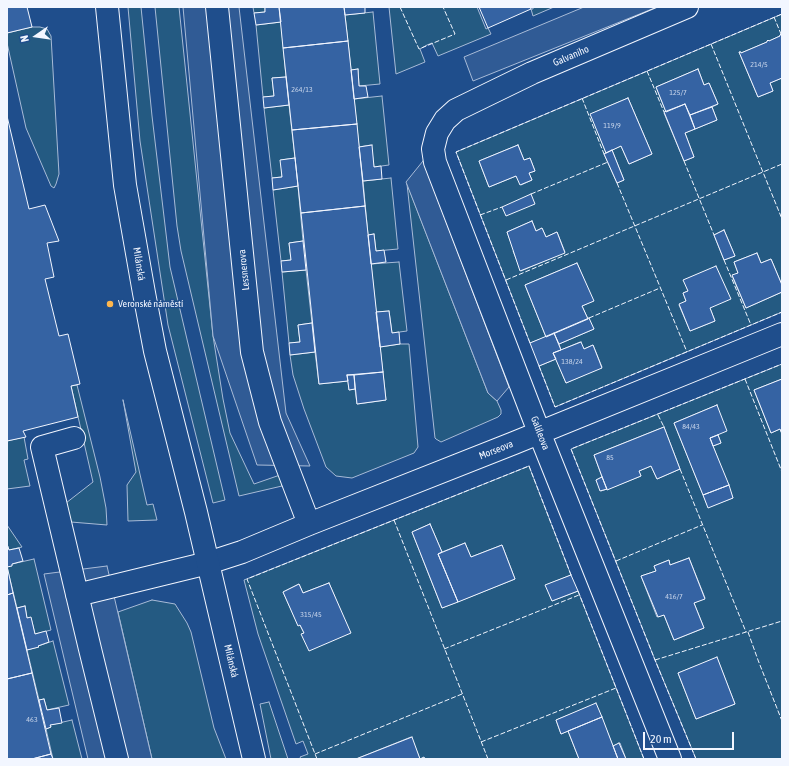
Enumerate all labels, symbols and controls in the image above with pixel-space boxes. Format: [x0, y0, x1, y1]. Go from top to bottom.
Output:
north arrow [16, 16, 56, 56]
text: N [18, 34, 31, 43]
street label: Galvaniho [551, 43, 591, 69]
house number: 214/5 [750, 59, 768, 69]
house number: 264/13 [291, 84, 313, 94]
house number: 125/7 [669, 87, 687, 97]
house number: 119/9 [603, 120, 621, 130]
street label: Milánská [130, 246, 148, 282]
street label: Lessnerova [236, 249, 252, 291]
place label: Veronské náměstí [118, 298, 183, 310]
marker: Veronské náměstí [105, 299, 115, 309]
house number: 138/24 [561, 356, 583, 366]
street label: Galileova [528, 414, 552, 452]
house number: 84/43 [682, 421, 700, 431]
street label: Morseova [477, 438, 515, 462]
house number: 85 [606, 452, 614, 462]
house number: 416/7 [665, 591, 683, 601]
house number: 315/45 [300, 609, 322, 619]
street label: Milánská [221, 643, 241, 679]
house number: 463 [26, 714, 38, 724]
scale bar [645, 724, 736, 750]
text: 20 m [650, 732, 672, 746]

